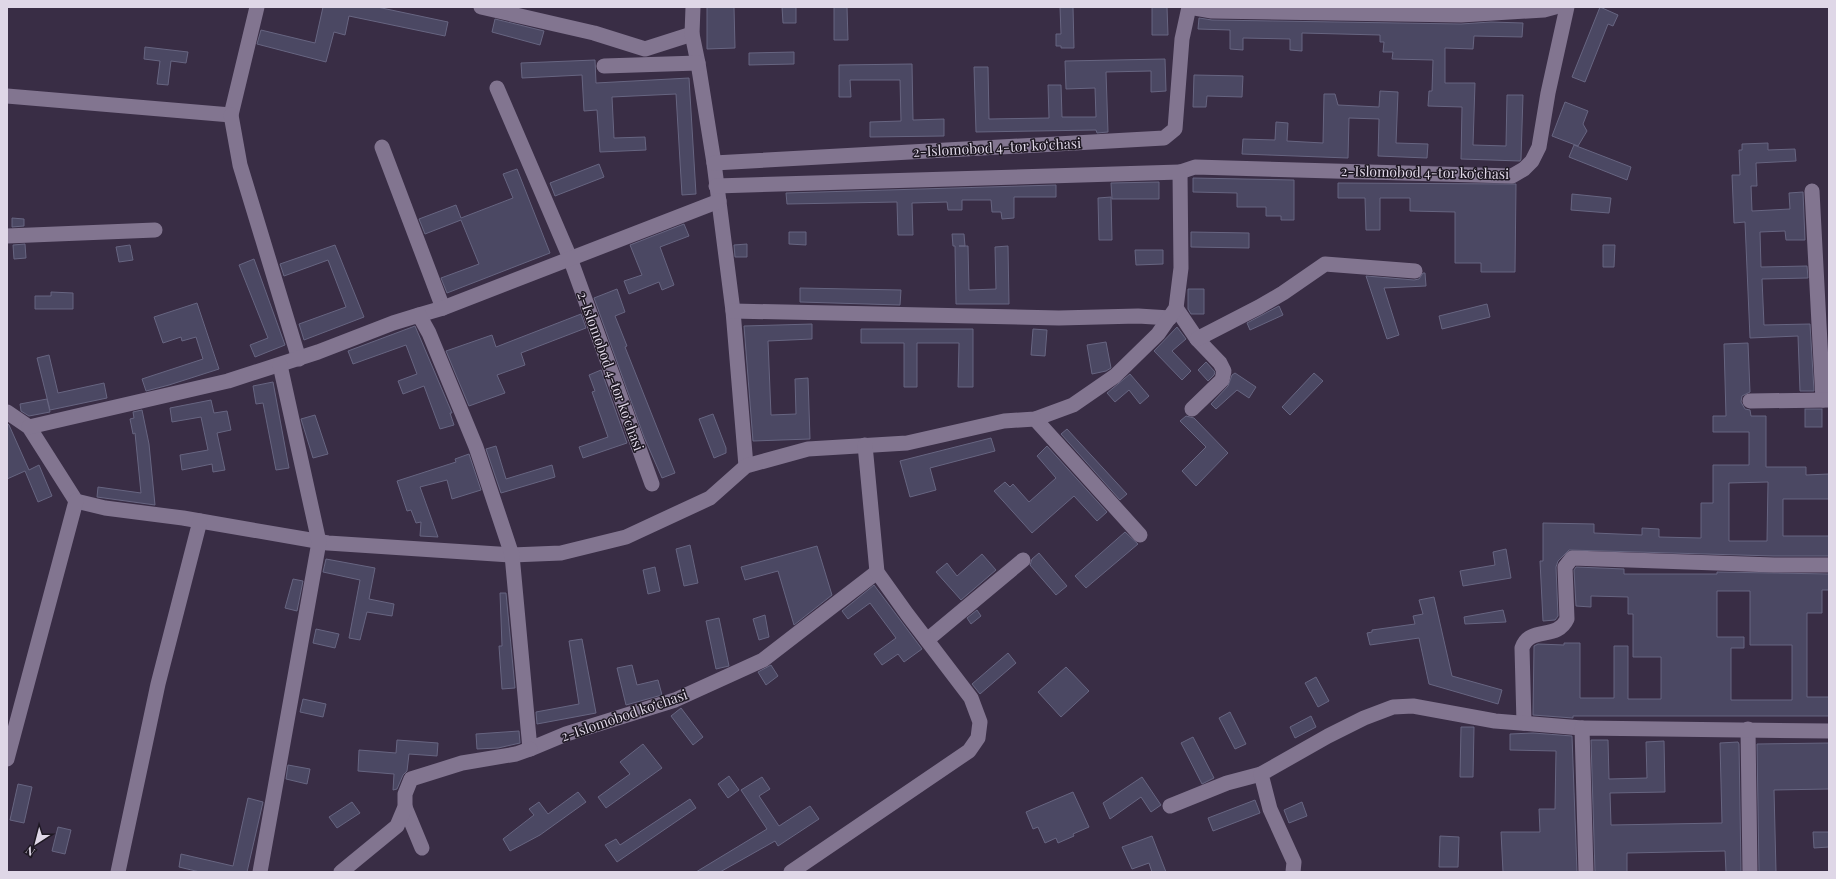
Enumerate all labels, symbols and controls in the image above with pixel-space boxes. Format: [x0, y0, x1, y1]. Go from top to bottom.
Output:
street label: 2-Islomobod 4-tor koʻchasi [912, 133, 1082, 161]
street label: 2-Islomobod 4-tor koʻchasi [1341, 161, 1509, 183]
street label: 2-Islomobod 4-tor koʻchasi [573, 289, 649, 453]
street label: 2-Islomobod koʻchasi [558, 684, 690, 746]
north arrow [16, 823, 56, 863]
text: N [22, 843, 37, 860]

